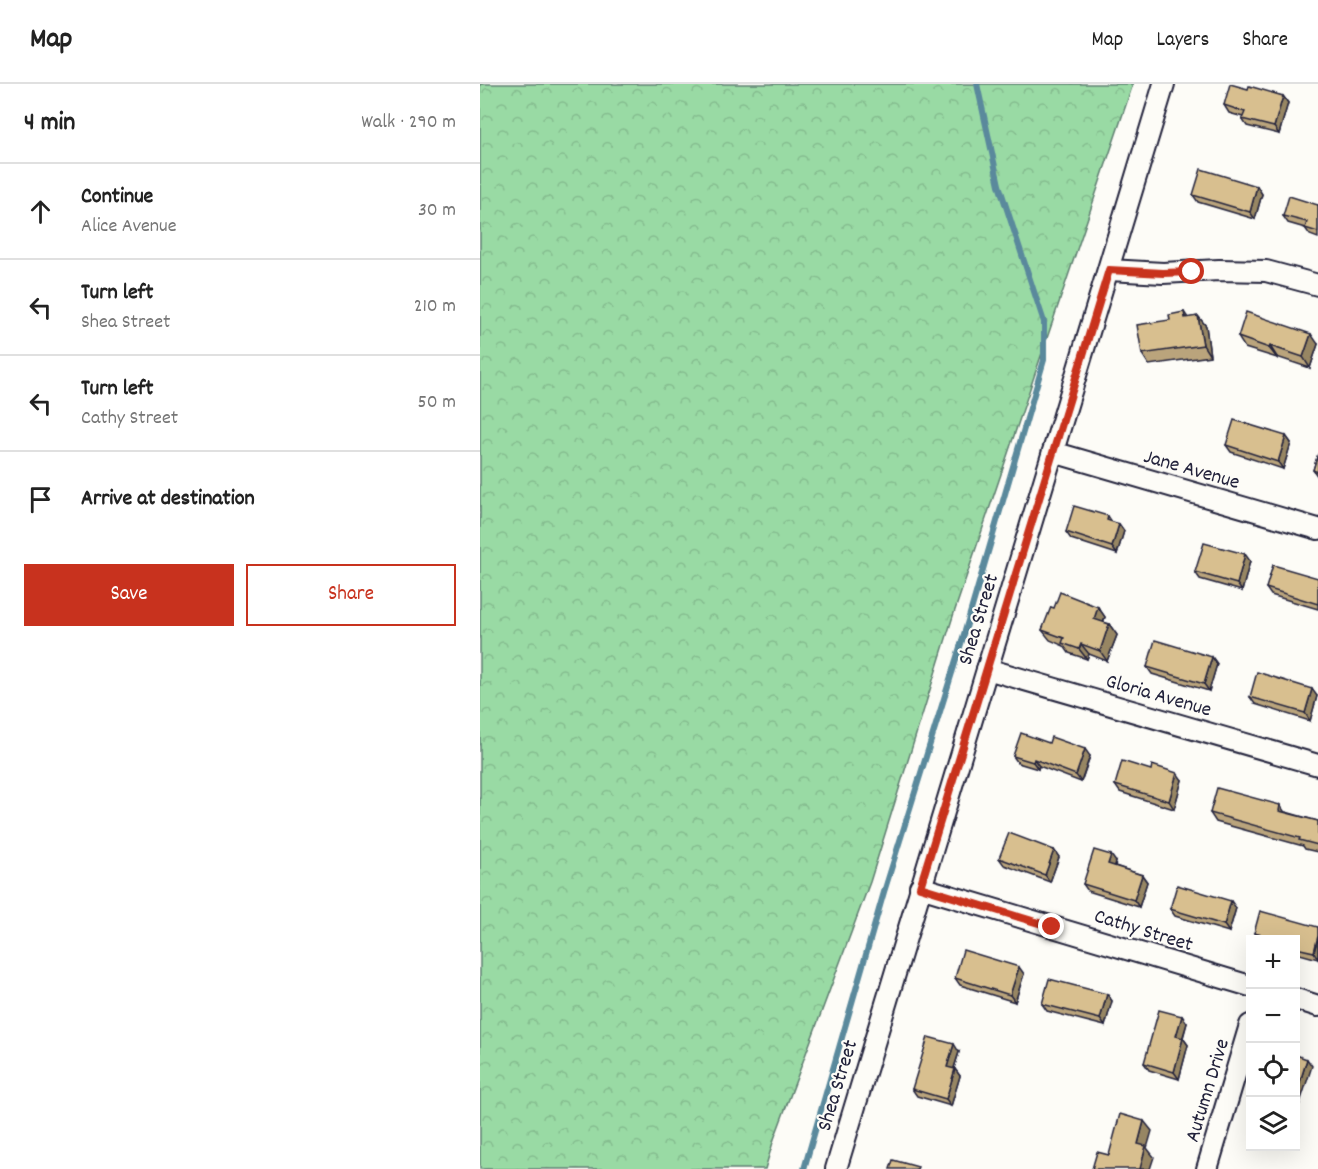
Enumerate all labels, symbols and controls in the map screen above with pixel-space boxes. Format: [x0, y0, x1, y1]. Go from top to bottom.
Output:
text: Map [30, 21, 72, 61]
text: Map [1092, 26, 1123, 56]
text: Layers [1156, 26, 1209, 56]
text: Share [1242, 26, 1288, 56]
text: 4 min [24, 105, 75, 142]
text: Walk · 290 m [361, 109, 456, 137]
text: Continue [81, 182, 153, 213]
icon: ahead [24, 195, 57, 228]
text: 30 m [418, 197, 456, 225]
text: Alice Avenue [81, 213, 176, 241]
route start [1178, 258, 1204, 284]
text: Turn left [81, 278, 153, 309]
icon: left [24, 291, 57, 324]
text: 210 m [414, 293, 456, 321]
text: Shea Street [81, 309, 170, 337]
text: Turn left [81, 374, 153, 405]
icon: left [24, 387, 57, 420]
text: 50 m [418, 389, 456, 417]
text: Cathy Street [81, 405, 178, 433]
street label: Jane Avenue [1140, 443, 1243, 499]
icon: arrive [24, 483, 57, 516]
text: Arrive at destination [81, 484, 255, 515]
button: Save [24, 564, 234, 626]
button: Share [246, 564, 456, 626]
street label: Shea Street [952, 570, 1008, 669]
street label: Gloria Avenue [1102, 667, 1215, 726]
street label: Cathy Street [1090, 903, 1196, 961]
route end [1038, 913, 1064, 939]
map controls [1246, 935, 1300, 1151]
button: + [1246, 935, 1300, 989]
button: − [1246, 989, 1300, 1043]
street label: Autumn Drive [1179, 1035, 1239, 1146]
street label: Shea Street [811, 1036, 867, 1135]
button: locate [1246, 1043, 1300, 1097]
button: layers [1246, 1097, 1300, 1151]

